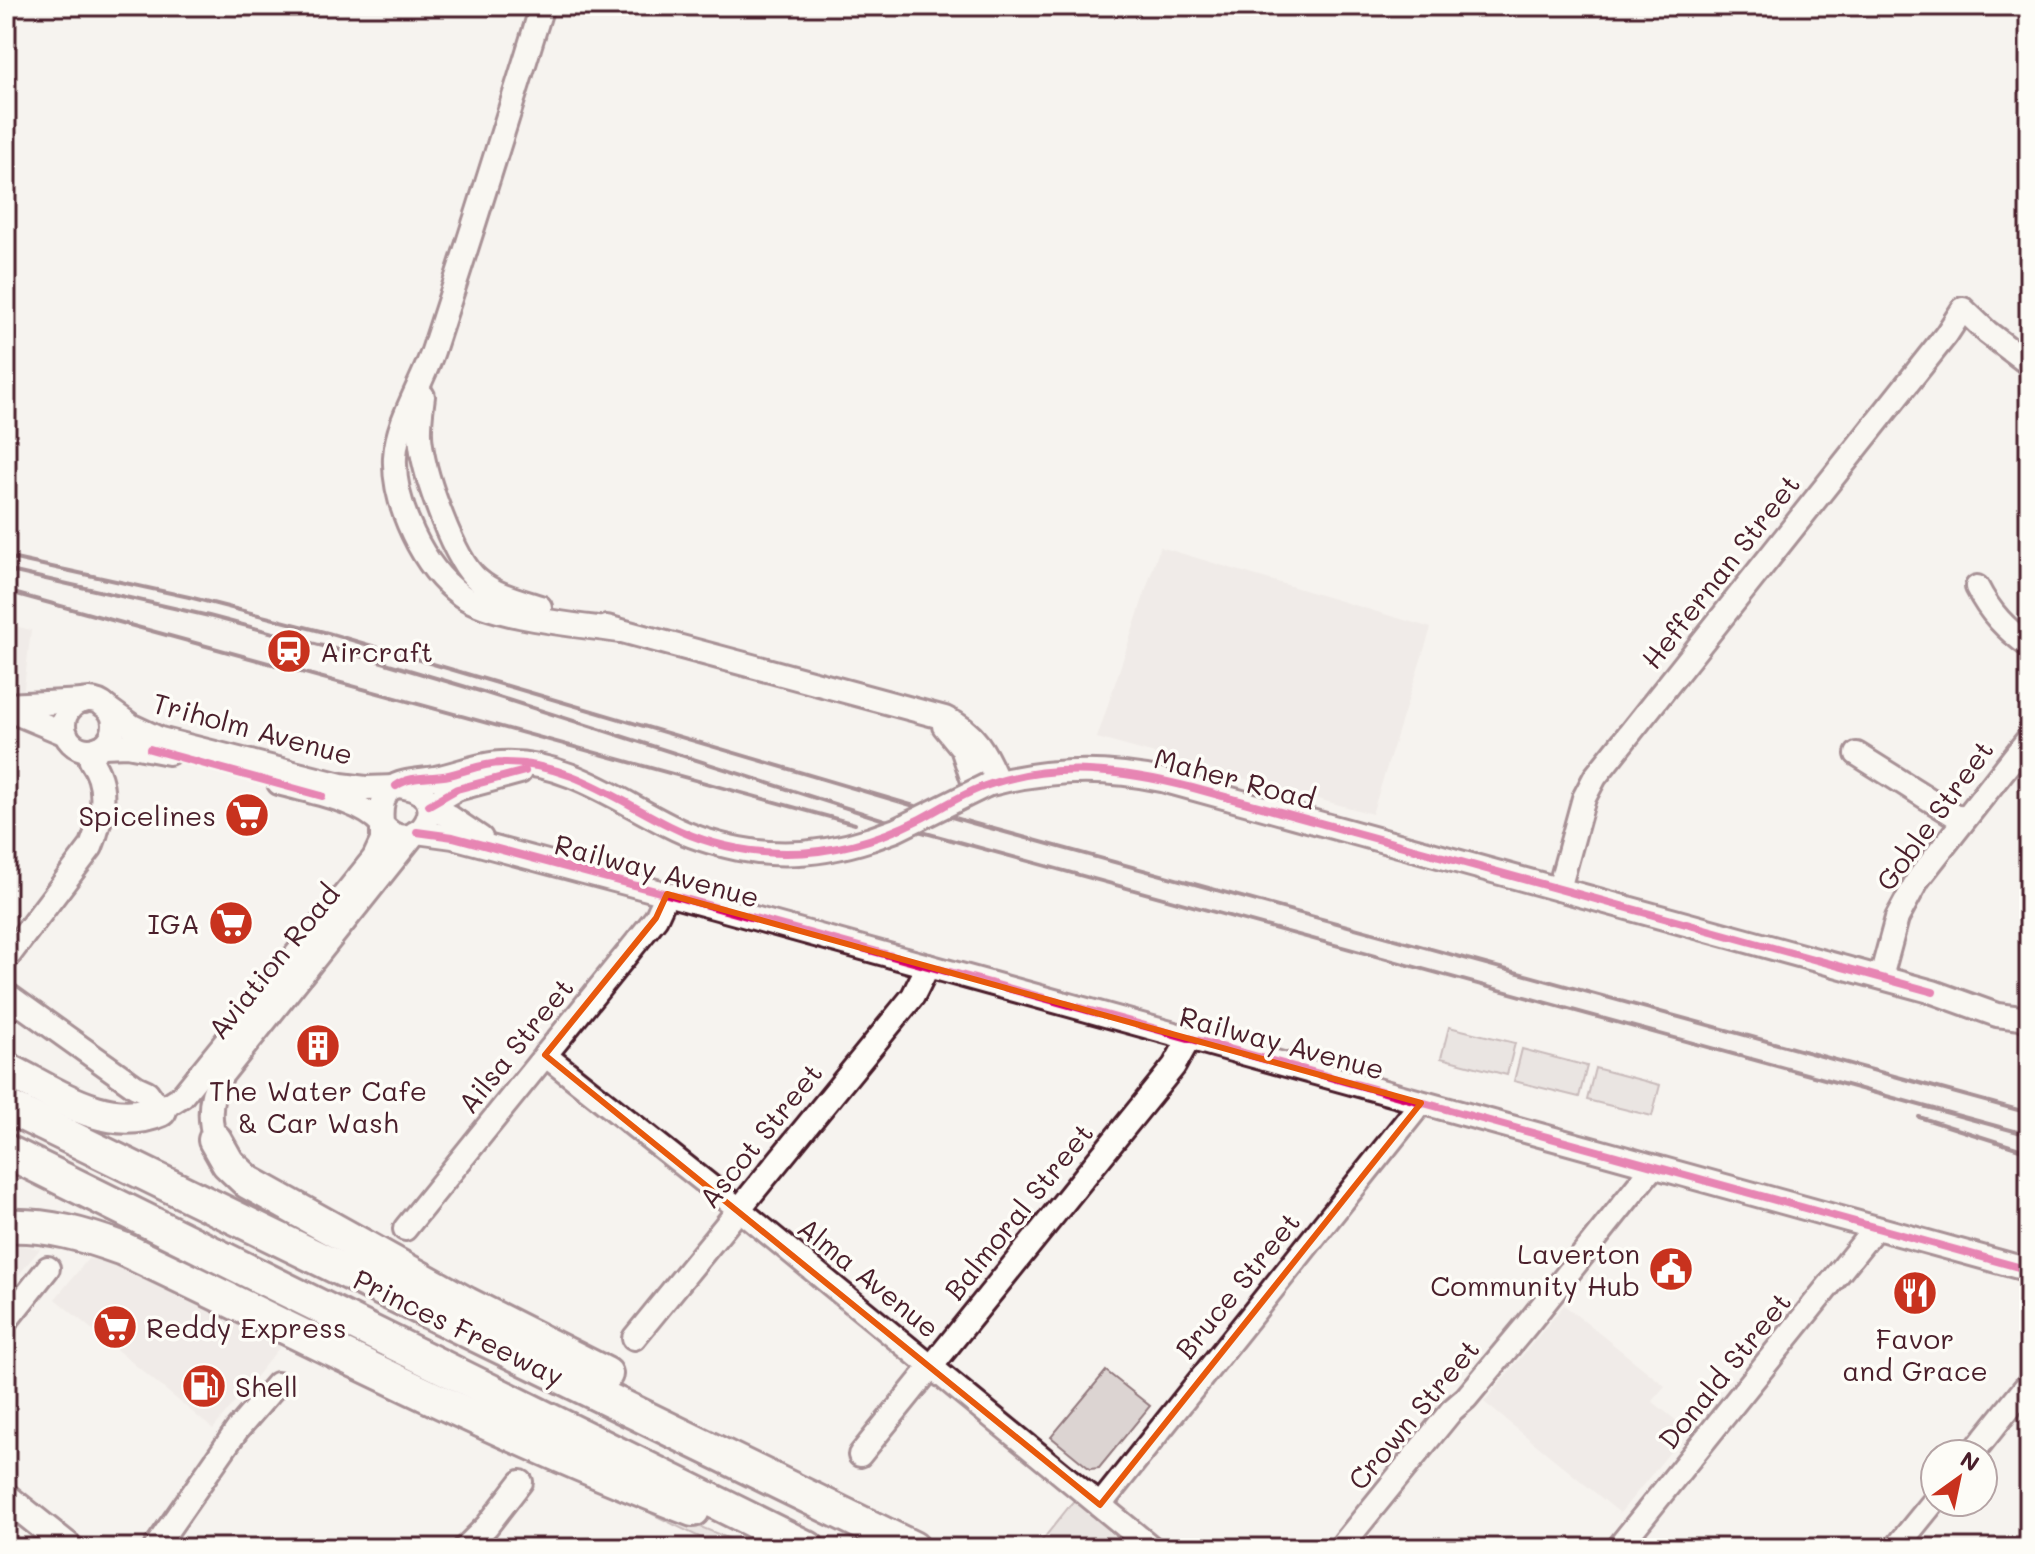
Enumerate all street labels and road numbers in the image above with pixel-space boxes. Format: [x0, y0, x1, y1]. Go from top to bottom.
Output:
street label: Heffernan Street [1633, 467, 1807, 675]
street label: Triholm Avenue [149, 684, 357, 772]
street label: Goble Street [1867, 733, 2001, 897]
street label: Maher Road [1150, 739, 1320, 817]
street label: Railway Avenue [551, 825, 763, 915]
street label: Aviation Road [200, 876, 346, 1046]
street label: Ailsa Street [449, 970, 581, 1120]
street label: Railway Avenue [1176, 997, 1388, 1087]
street label: Ascot Street [690, 1055, 830, 1215]
street label: Balmoral Street [936, 1115, 1100, 1307]
street label: Bruce Street [1167, 1204, 1307, 1366]
street label: Alma Avenue [791, 1209, 947, 1345]
street label: Princes Freeway [348, 1260, 570, 1394]
street label: Donald Street [1650, 1284, 1798, 1456]
street label: Crown Street [1339, 1331, 1487, 1497]

